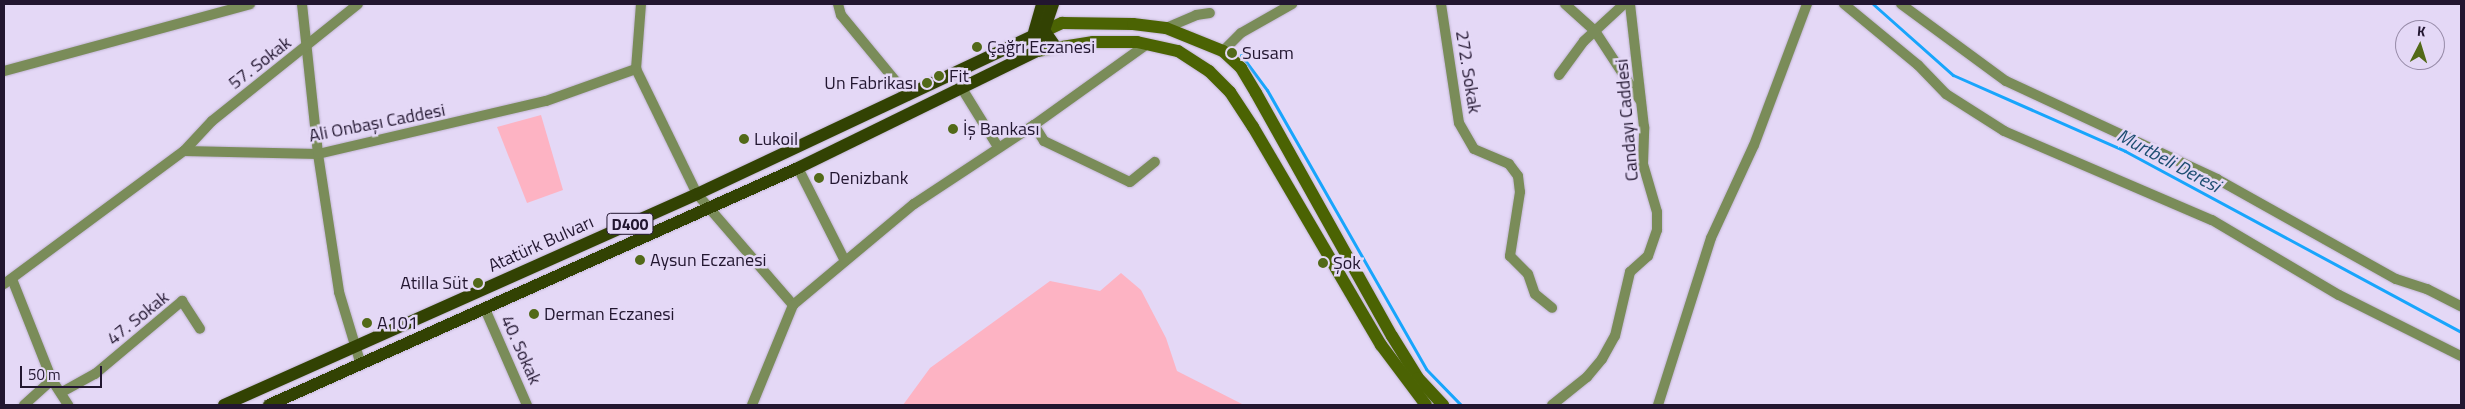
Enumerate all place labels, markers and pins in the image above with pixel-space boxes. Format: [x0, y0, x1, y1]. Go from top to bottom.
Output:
place label: Çağrı Eczanesi [987, 36, 1095, 58]
marker: Çağrı Eczanesi [971, 41, 983, 53]
place label: Susam [1242, 42, 1294, 64]
marker: Susam [1226, 47, 1238, 59]
place label: Fit [949, 65, 969, 87]
marker: Fit [933, 70, 945, 82]
place label: Un Fabrikası [824, 72, 917, 94]
marker: Un Fabrikası [921, 77, 933, 89]
place label: İş Bankası [963, 118, 1039, 140]
marker: İş Bankası [947, 123, 959, 135]
place label: Lukoil [754, 128, 798, 150]
marker: Lukoil [738, 133, 750, 145]
place label: Denizbank [829, 167, 908, 189]
marker: Denizbank [813, 172, 825, 184]
place label: Aysun Eczanesi [650, 249, 766, 271]
place label: Şok [1333, 252, 1361, 274]
marker: Aysun Eczanesi [634, 254, 646, 266]
marker: Şok [1317, 257, 1329, 269]
place label: Atilla Süt [400, 272, 468, 294]
marker: Atilla Süt [472, 277, 484, 289]
place label: Derman Eczanesi [544, 303, 675, 325]
marker: Derman Eczanesi [528, 308, 540, 320]
place label: A101 [377, 312, 418, 334]
marker: A101 [361, 317, 373, 329]

